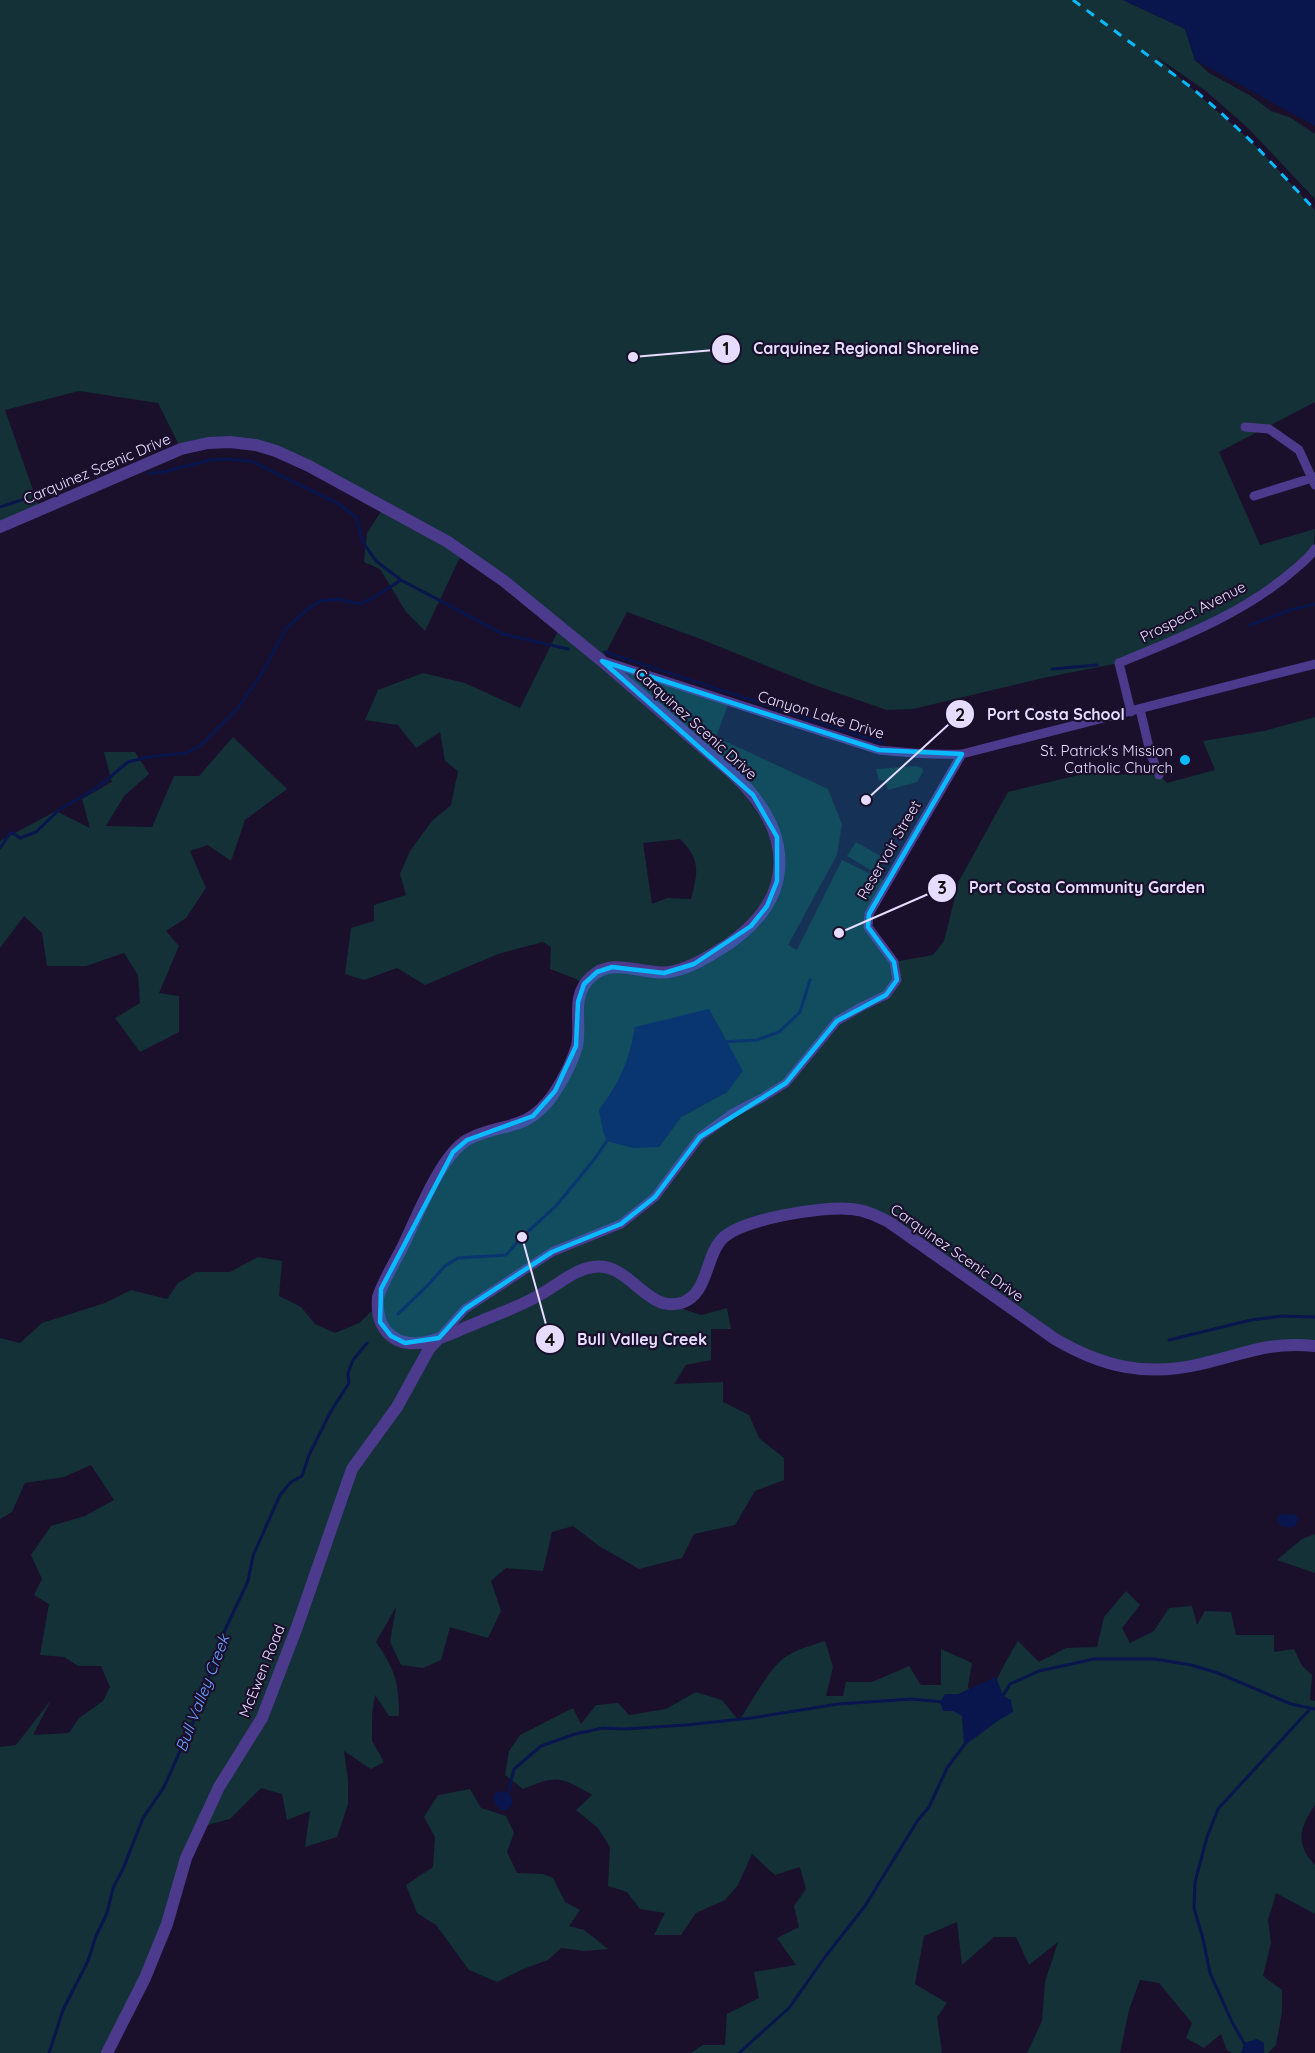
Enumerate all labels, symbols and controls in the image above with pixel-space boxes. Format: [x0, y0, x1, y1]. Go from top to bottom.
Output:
callout: Carquinez Regional Shoreline [711, 332, 991, 366]
text: 1 [722, 337, 730, 360]
text: Carquinez Regional Shoreline [753, 338, 979, 358]
street label: Carquinez Scenic Drive [20, 429, 173, 508]
street label: Prospect Avenue [1137, 577, 1249, 646]
street label: Carquinez Scenic Drive [631, 664, 761, 784]
street label: Canyon Lake Drive [756, 686, 887, 743]
callout: Port Costa School [945, 697, 1137, 731]
text: 2 [955, 703, 965, 726]
text: Port Costa School [987, 704, 1125, 724]
place label: St. Patrick's Mission Catholic Church [1040, 741, 1173, 777]
marker: St. Patrick's Mission Catholic Church [1178, 753, 1192, 767]
street label: Reservoir Street [852, 797, 925, 903]
callout: Port Costa Community Garden [927, 871, 1217, 905]
text: 3 [937, 876, 947, 899]
text: Port Costa Community Garden [969, 877, 1205, 897]
street label: Carquinez Scenic Drive [887, 1199, 1027, 1306]
callout: Bull Valley Creek [535, 1322, 719, 1356]
text: 4 [545, 1328, 556, 1351]
text: Bull Valley Creek [577, 1329, 707, 1349]
street label: McEwen Road [234, 1622, 289, 1720]
water label: Bull Valley Creek [170, 1630, 234, 1754]

